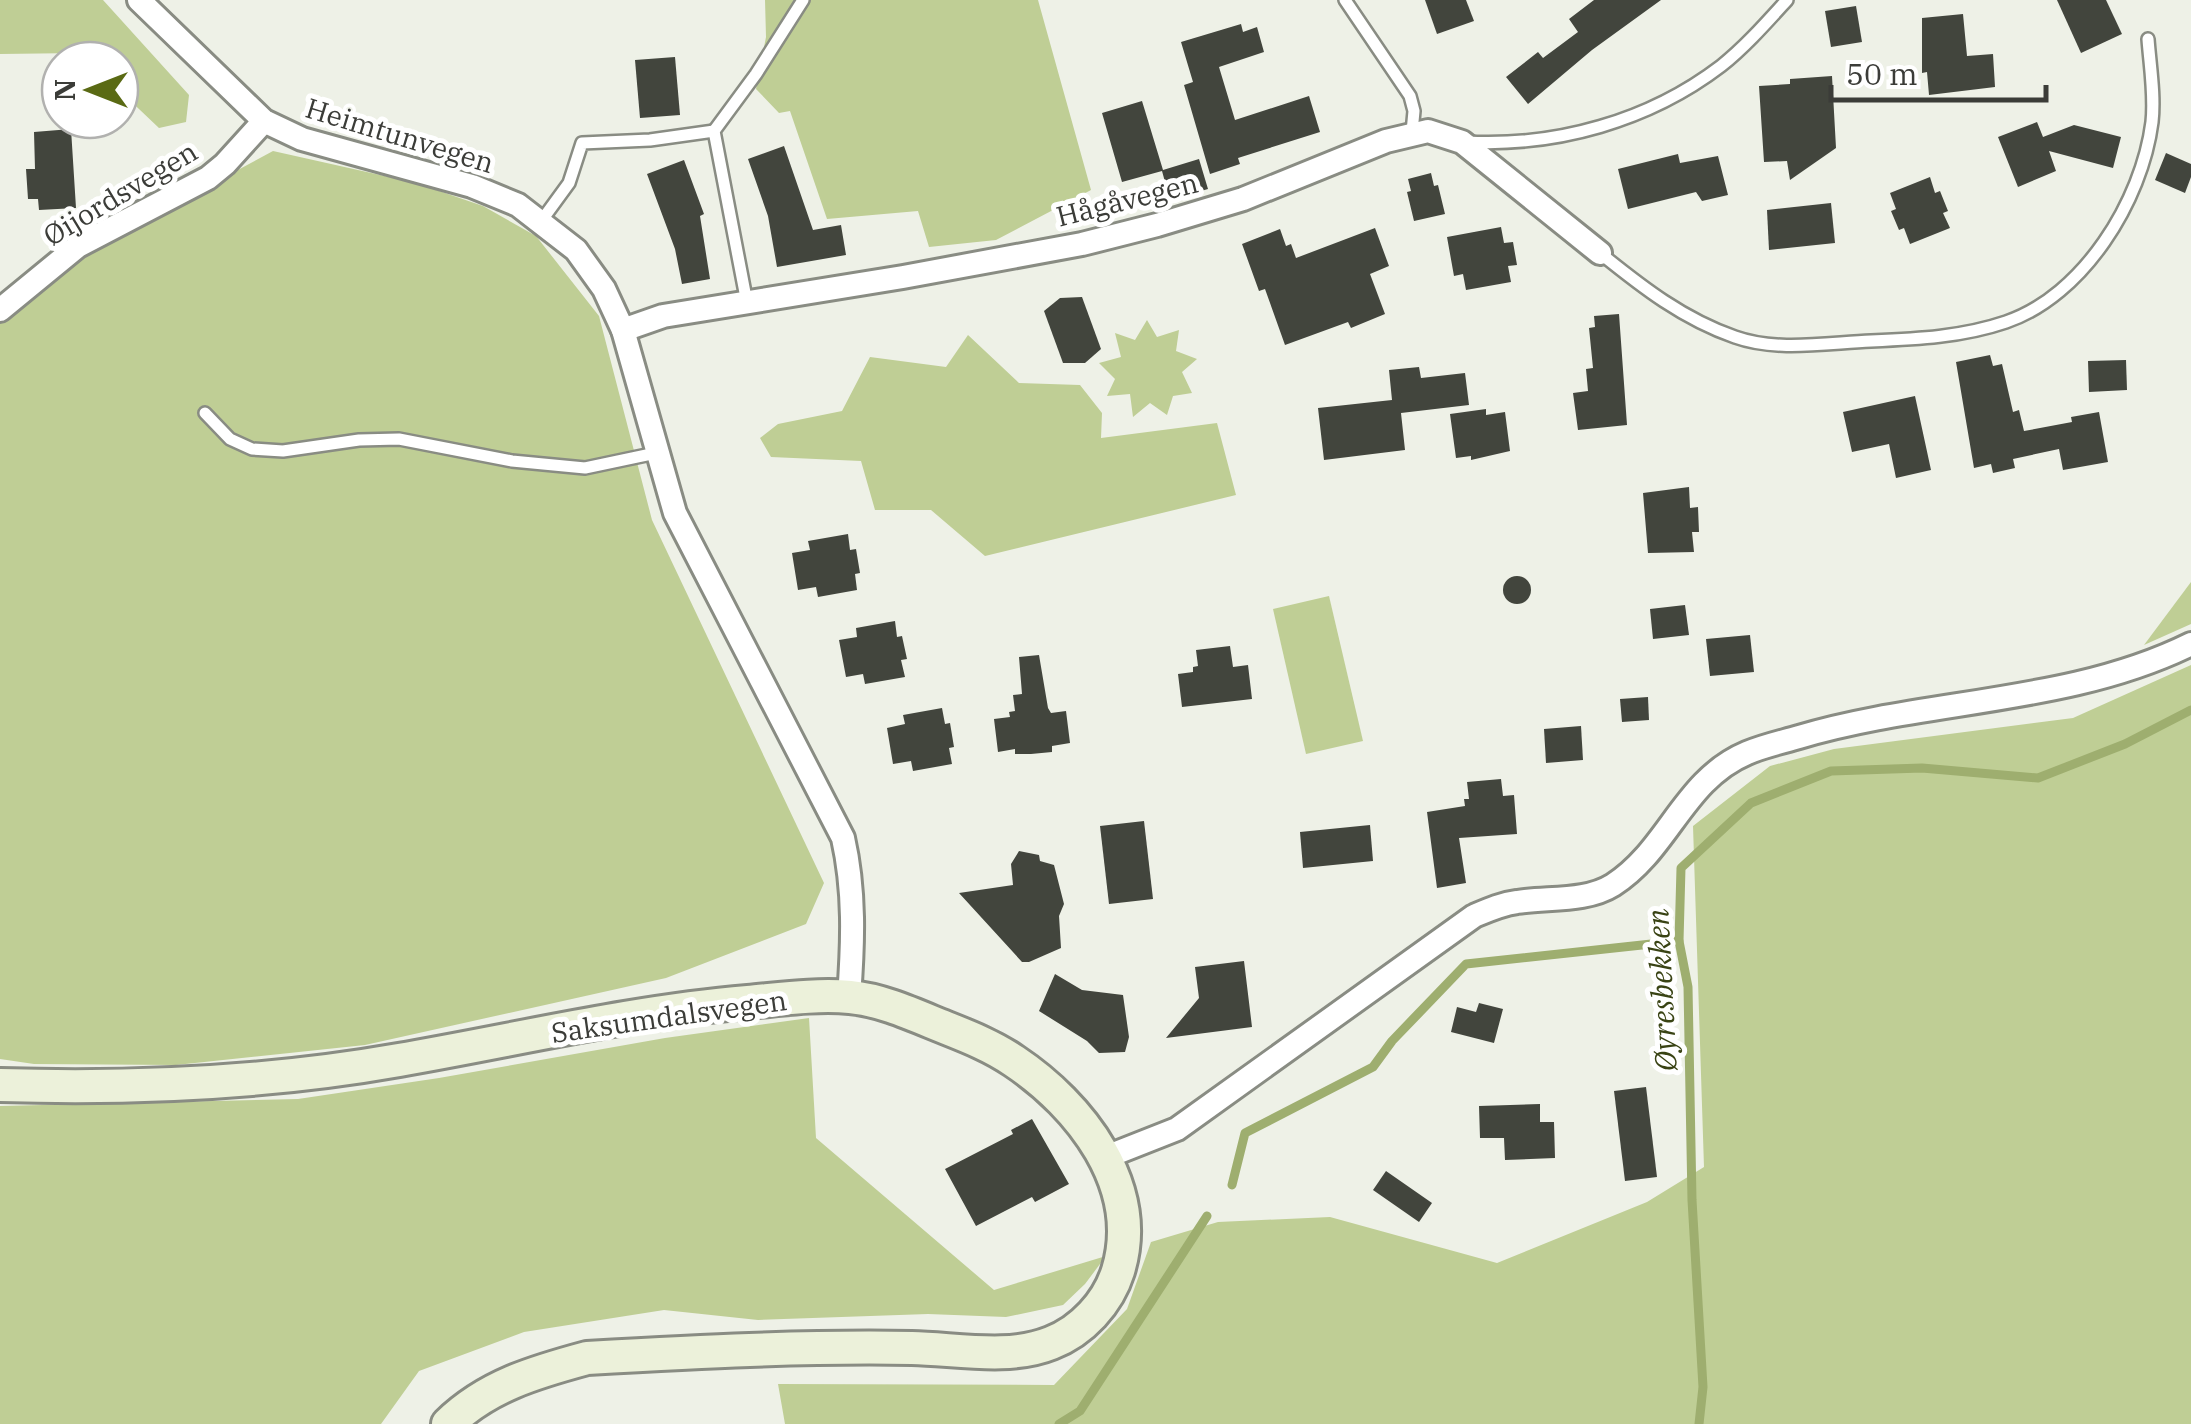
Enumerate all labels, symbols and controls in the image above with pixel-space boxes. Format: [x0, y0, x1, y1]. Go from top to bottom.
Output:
north arrow [40, 40, 140, 140]
scale bar [1831, 40, 2046, 102]
text: 50 m [1846, 54, 1918, 93]
text: N [46, 79, 83, 101]
street label: Heimtunvegen [301, 89, 499, 181]
street label: Øijordsvegen [36, 132, 204, 254]
street label: Hågåvegen [1052, 164, 1202, 234]
water label: Øyresbekken [1637, 908, 1685, 1072]
street label: Saksumdalsvegen [549, 981, 789, 1051]

